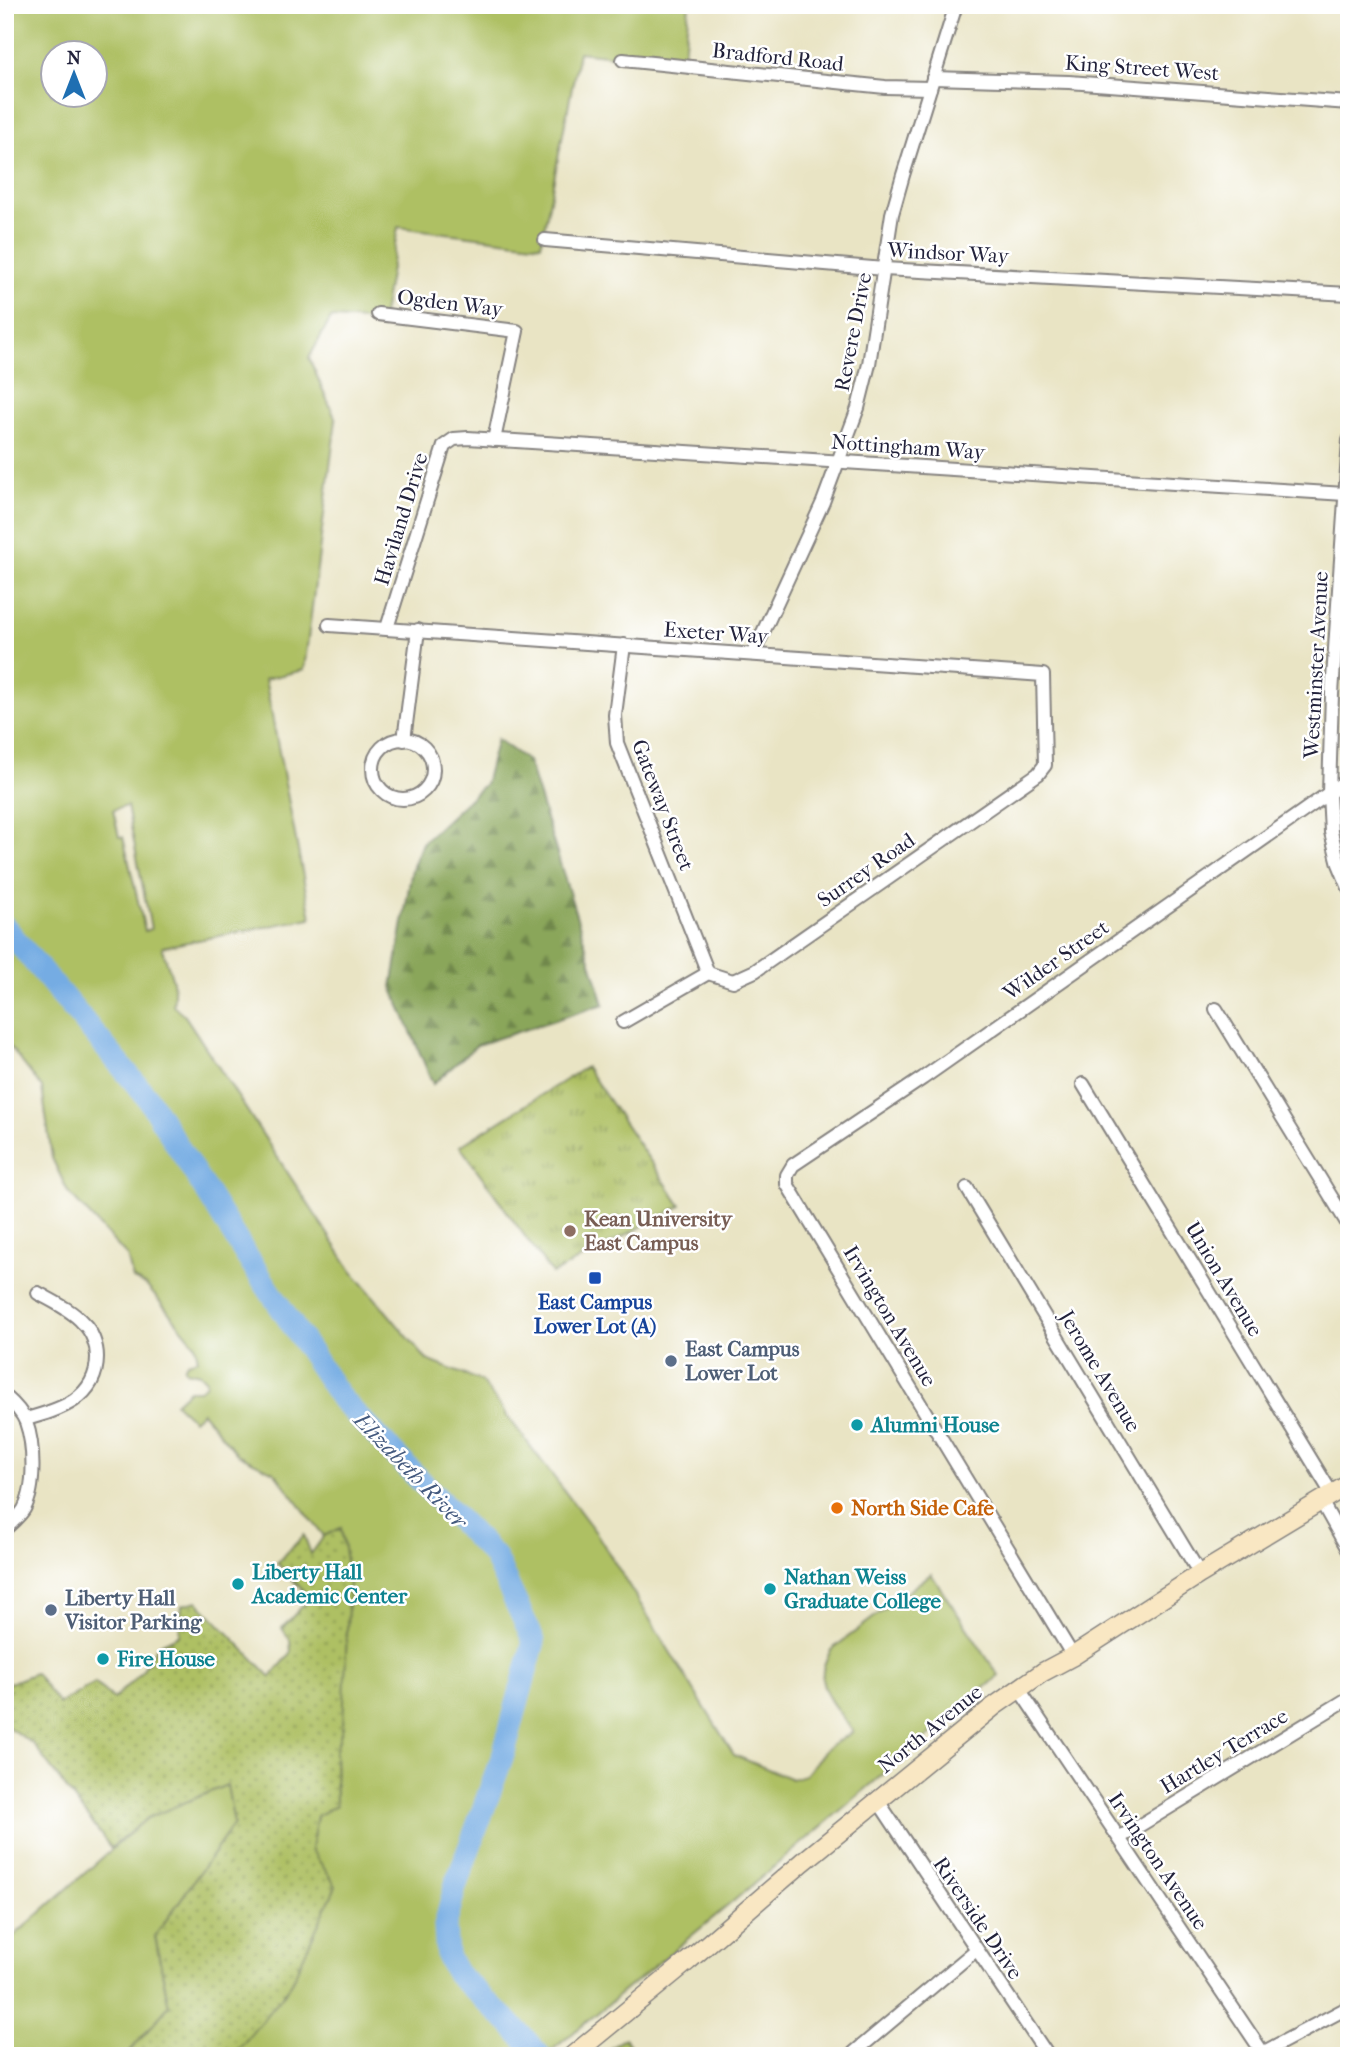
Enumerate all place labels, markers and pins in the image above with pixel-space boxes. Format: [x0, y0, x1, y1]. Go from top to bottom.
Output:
place label: Kean University East Campus [584, 1207, 734, 1255]
marker: Kean University East Campus [562, 1223, 578, 1239]
marker: East Campus Lower Lot (A) [587, 1270, 603, 1286]
place label: East Campus Lower Lot (A) [534, 1290, 656, 1338]
place label: East Campus Lower Lot [685, 1337, 800, 1385]
marker: East Campus Lower Lot [663, 1353, 679, 1369]
place label: Alumni House [869, 1413, 1000, 1437]
marker: Alumni House [849, 1417, 865, 1433]
place label: North Side Cafe [851, 1496, 995, 1520]
marker: North Side Cafe [829, 1500, 845, 1516]
place label: Liberty Hall Academic Center [250, 1560, 408, 1608]
place label: Nathan Weiss Graduate College [784, 1565, 942, 1613]
marker: Liberty Hall Academic Center [230, 1576, 246, 1592]
marker: Nathan Weiss Graduate College [762, 1581, 778, 1597]
place label: Liberty Hall Visitor Parking [64, 1586, 202, 1634]
marker: Liberty Hall Visitor Parking [43, 1602, 59, 1618]
place label: Fire House [116, 1647, 216, 1671]
marker: Fire House [95, 1651, 111, 1667]

